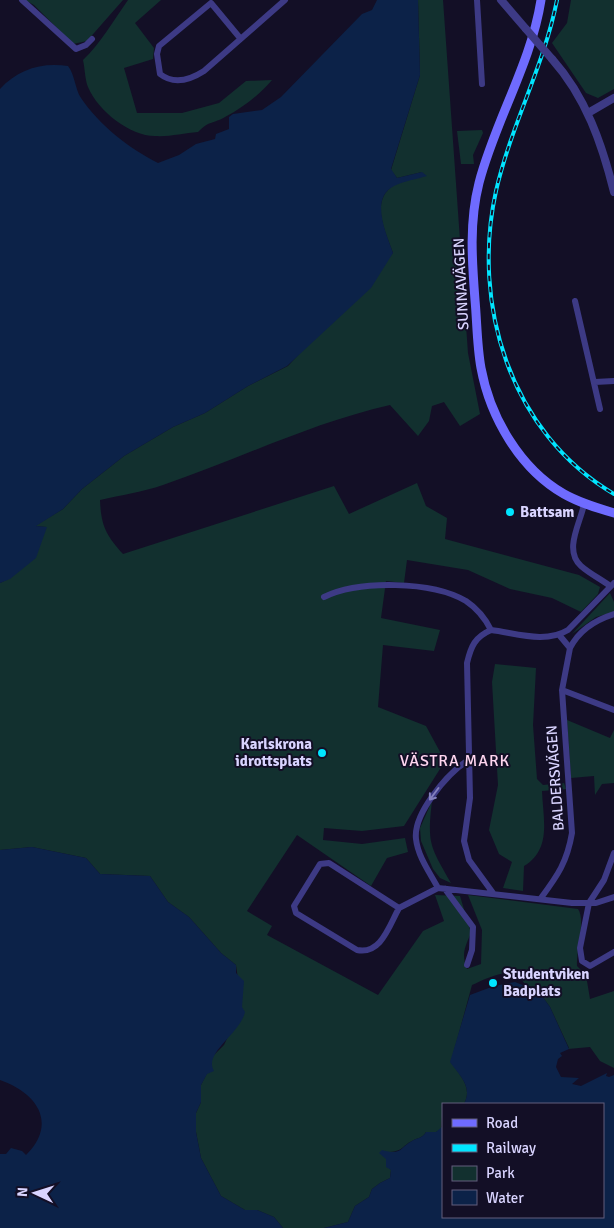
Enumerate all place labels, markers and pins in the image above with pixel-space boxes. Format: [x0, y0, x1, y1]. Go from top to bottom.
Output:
place label: Battsam [520, 503, 575, 521]
marker: Battsam [504, 506, 516, 518]
place label: Karlskrona idrottsplats [235, 735, 312, 770]
marker: Karlskrona idrottsplats [316, 747, 328, 759]
place label: Studentviken Badplats [503, 965, 590, 1000]
marker: Studentviken Badplats [487, 977, 499, 989]

